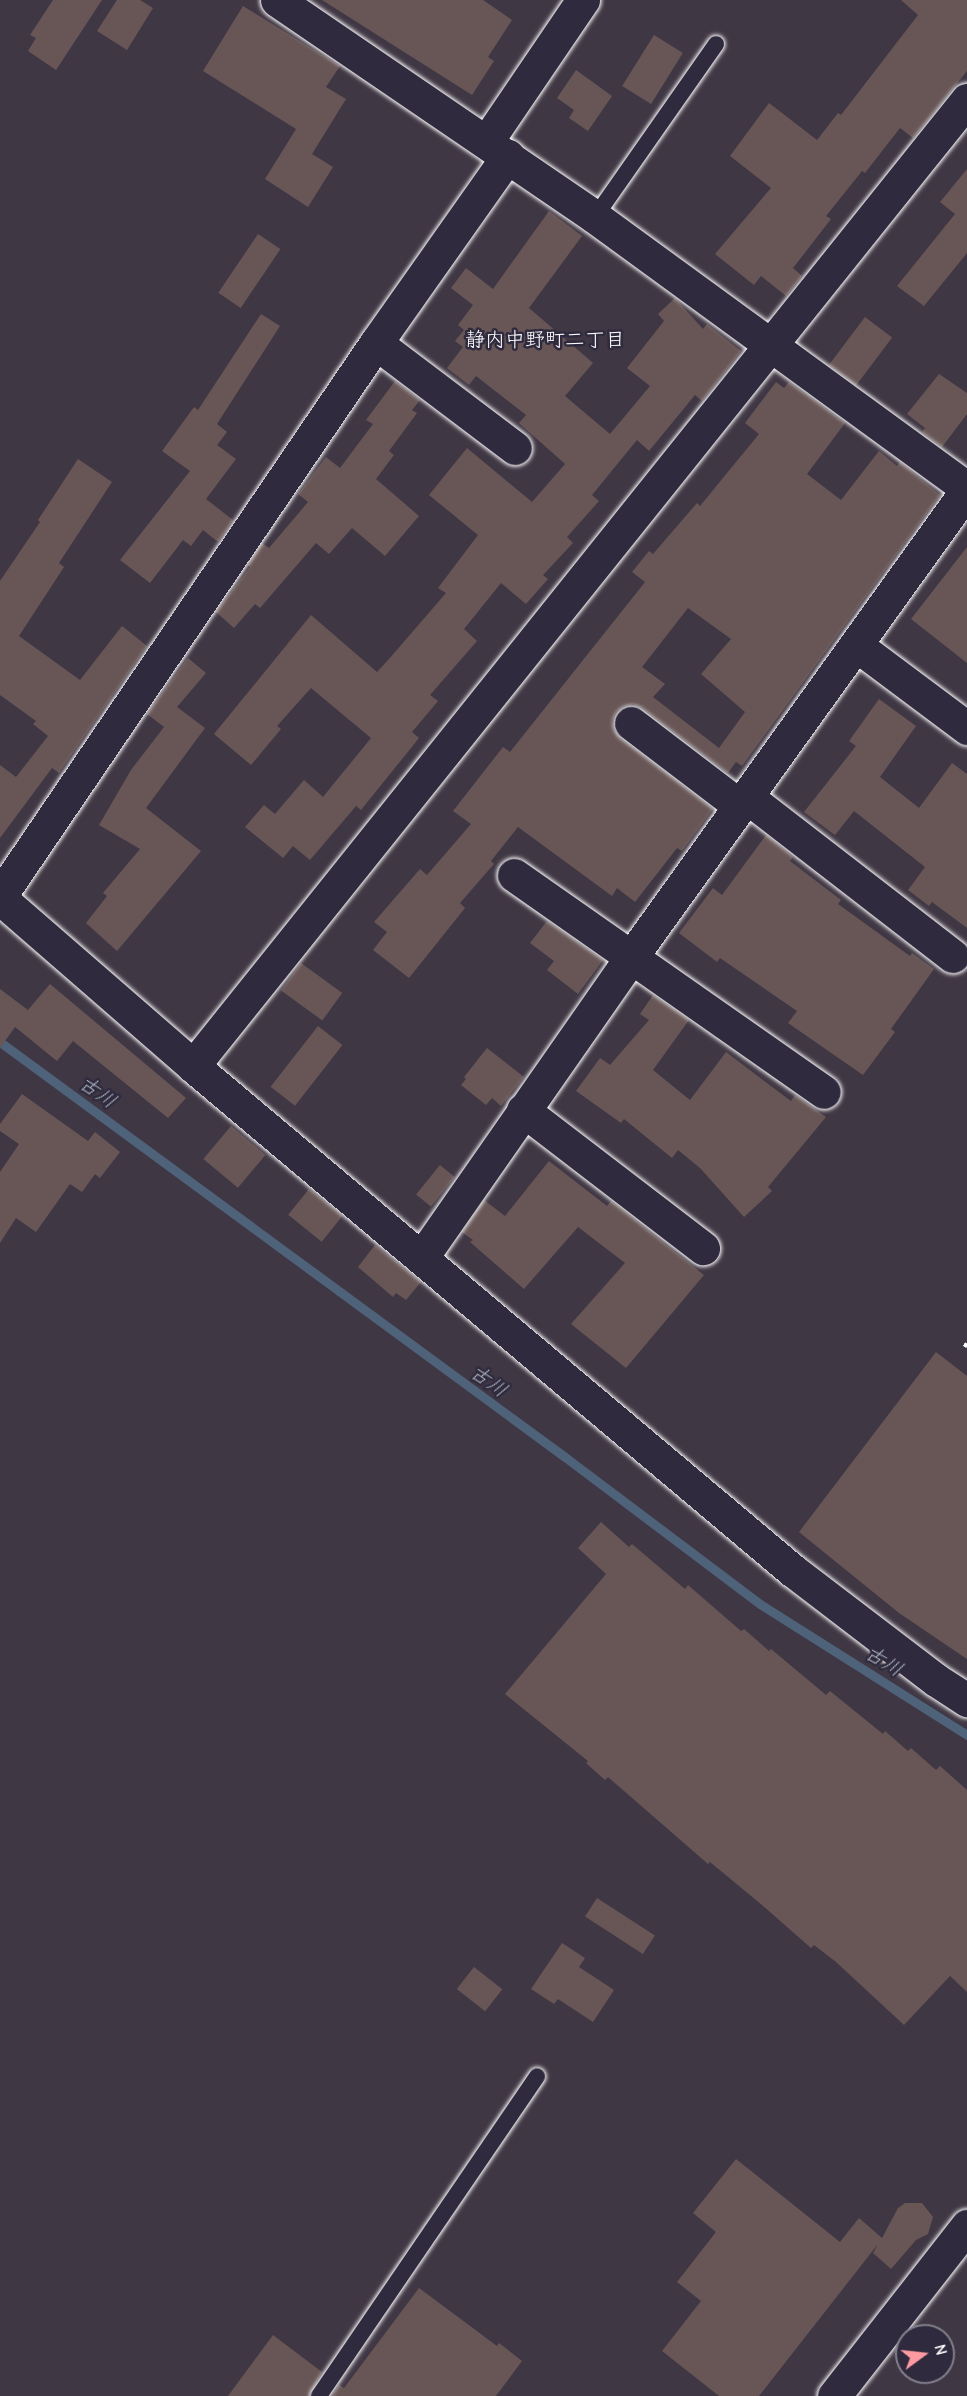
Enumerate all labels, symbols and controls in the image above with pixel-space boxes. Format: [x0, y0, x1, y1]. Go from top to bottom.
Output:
district label: 静内中野町二丁目 [465, 327, 625, 351]
water label: 古川 [75, 1071, 121, 1113]
water label: 古川 [466, 1360, 512, 1402]
water label: 古川 [861, 1640, 907, 1682]
north arrow [895, 2324, 955, 2384]
text: N [930, 2342, 950, 2357]

